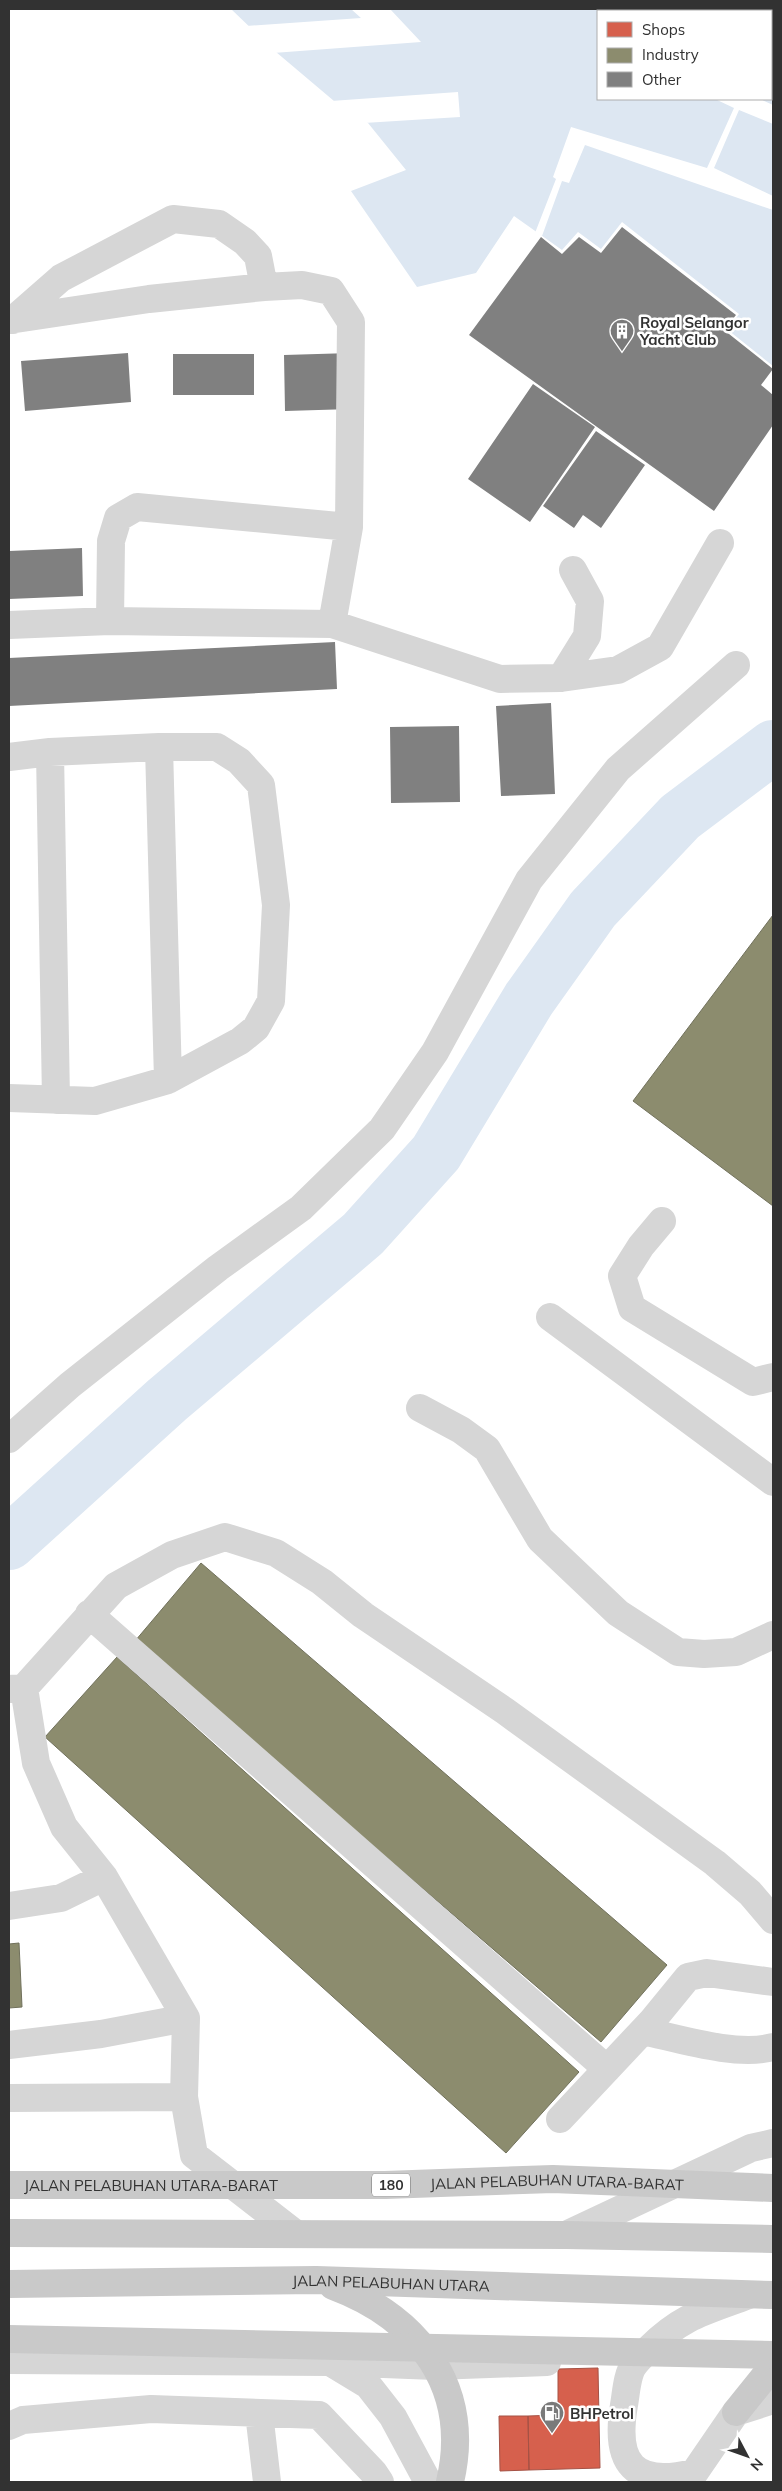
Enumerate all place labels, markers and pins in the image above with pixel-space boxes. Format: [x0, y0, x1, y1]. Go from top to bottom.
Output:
place label: Royal Selangor Yacht Club [639, 313, 749, 349]
building icon: Royal Selangor Yacht Club [609, 318, 635, 352]
fuel station icon: BHPetrol [539, 2400, 565, 2434]
place label: BHPetrol [570, 2404, 634, 2423]

